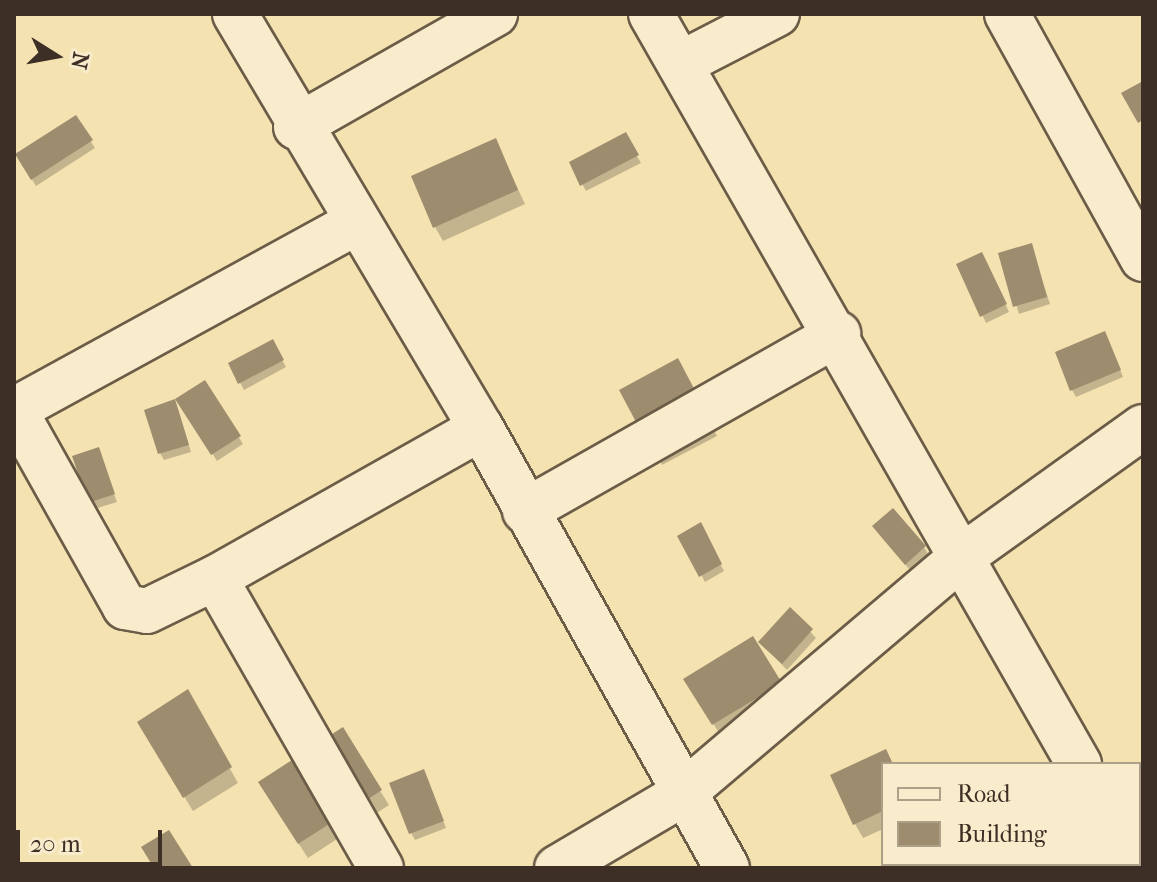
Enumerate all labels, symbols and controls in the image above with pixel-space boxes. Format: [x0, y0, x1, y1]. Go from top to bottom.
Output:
north arrow [16, 16, 96, 96]
text: N [65, 50, 94, 71]
legend [881, 762, 1141, 866]
text: Road [957, 780, 1010, 808]
scale bar [20, 814, 166, 864]
text: Building [957, 820, 1047, 848]
text: 20 m [30, 830, 81, 858]

